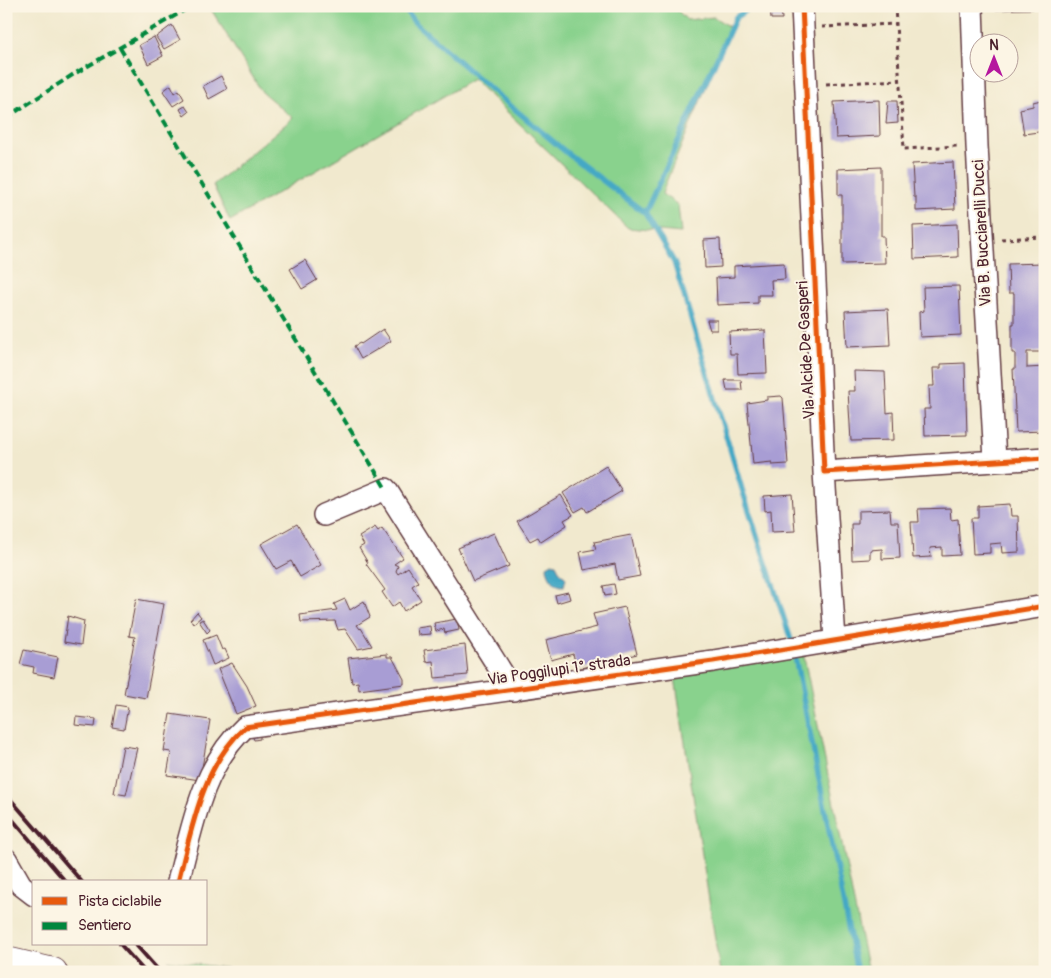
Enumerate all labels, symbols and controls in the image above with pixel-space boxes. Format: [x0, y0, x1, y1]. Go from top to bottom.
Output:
north arrow [968, 32, 1018, 82]
text: N [989, 37, 999, 54]
street label: Via B. Bucciarelli Ducci [968, 159, 996, 307]
street label: Via Alcide De Gasperi [792, 280, 820, 420]
street label: Via Poggilupi 1° strada [486, 650, 632, 690]
legend [32, 880, 208, 946]
text: Pista ciclabile [78, 892, 162, 911]
text: Sentiero [78, 916, 131, 935]

